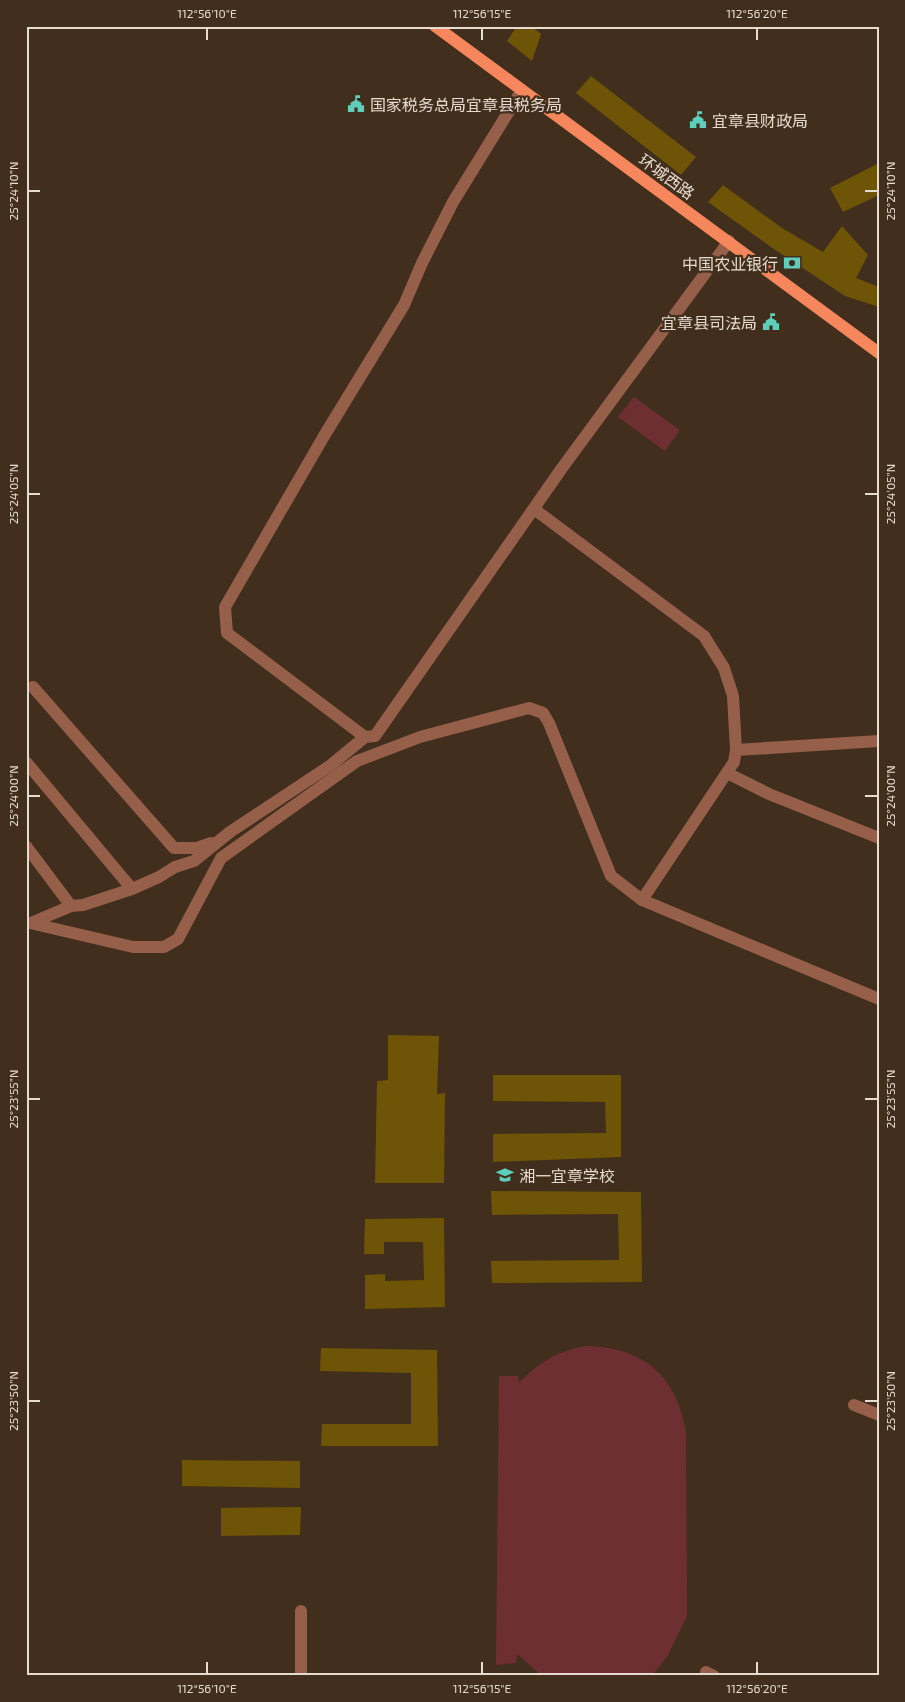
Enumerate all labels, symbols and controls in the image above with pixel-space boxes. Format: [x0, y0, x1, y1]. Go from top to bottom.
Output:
text: 112°56'10"E [177, 6, 237, 20]
text: 112°56'15"E [453, 6, 512, 20]
text: 112°56'20"E [726, 6, 788, 20]
public building icon: 国家税务总局宜章县税务局 [346, 94, 366, 114]
place label: 国家税务总局宜章县税务局 [370, 95, 562, 114]
public building icon: 宜章县财政局 [688, 110, 708, 130]
place label: 宜章县财政局 [712, 111, 808, 130]
street label: 环城西路 [636, 150, 698, 202]
text: 25°24'10"N [6, 162, 20, 220]
text: 25°24'10"N [883, 162, 897, 220]
bank icon: 中国农业银行 [782, 253, 802, 273]
place label: 中国农业银行 [682, 254, 778, 273]
public building icon: 宜章县司法局 [761, 312, 781, 332]
place label: 宜章县司法局 [661, 313, 757, 332]
text: 25°24'05"N [6, 464, 20, 524]
text: 25°24'05"N [883, 464, 897, 524]
text: 25°24'00"N [6, 765, 20, 827]
text: 25°24'00"N [883, 765, 897, 827]
text: 25°23'55"N [6, 1069, 20, 1129]
text: 25°23'55"N [883, 1069, 897, 1129]
school or university icon: 湘一宜章学校 [495, 1165, 515, 1185]
place label: 湘一宜章学校 [519, 1166, 615, 1185]
text: 25°23'50"N [6, 1371, 20, 1431]
text: 25°23'50"N [883, 1371, 897, 1431]
text: 112°56'10"E [177, 1681, 237, 1695]
text: 112°56'15"E [453, 1681, 512, 1695]
text: 112°56'20"E [726, 1681, 788, 1695]

